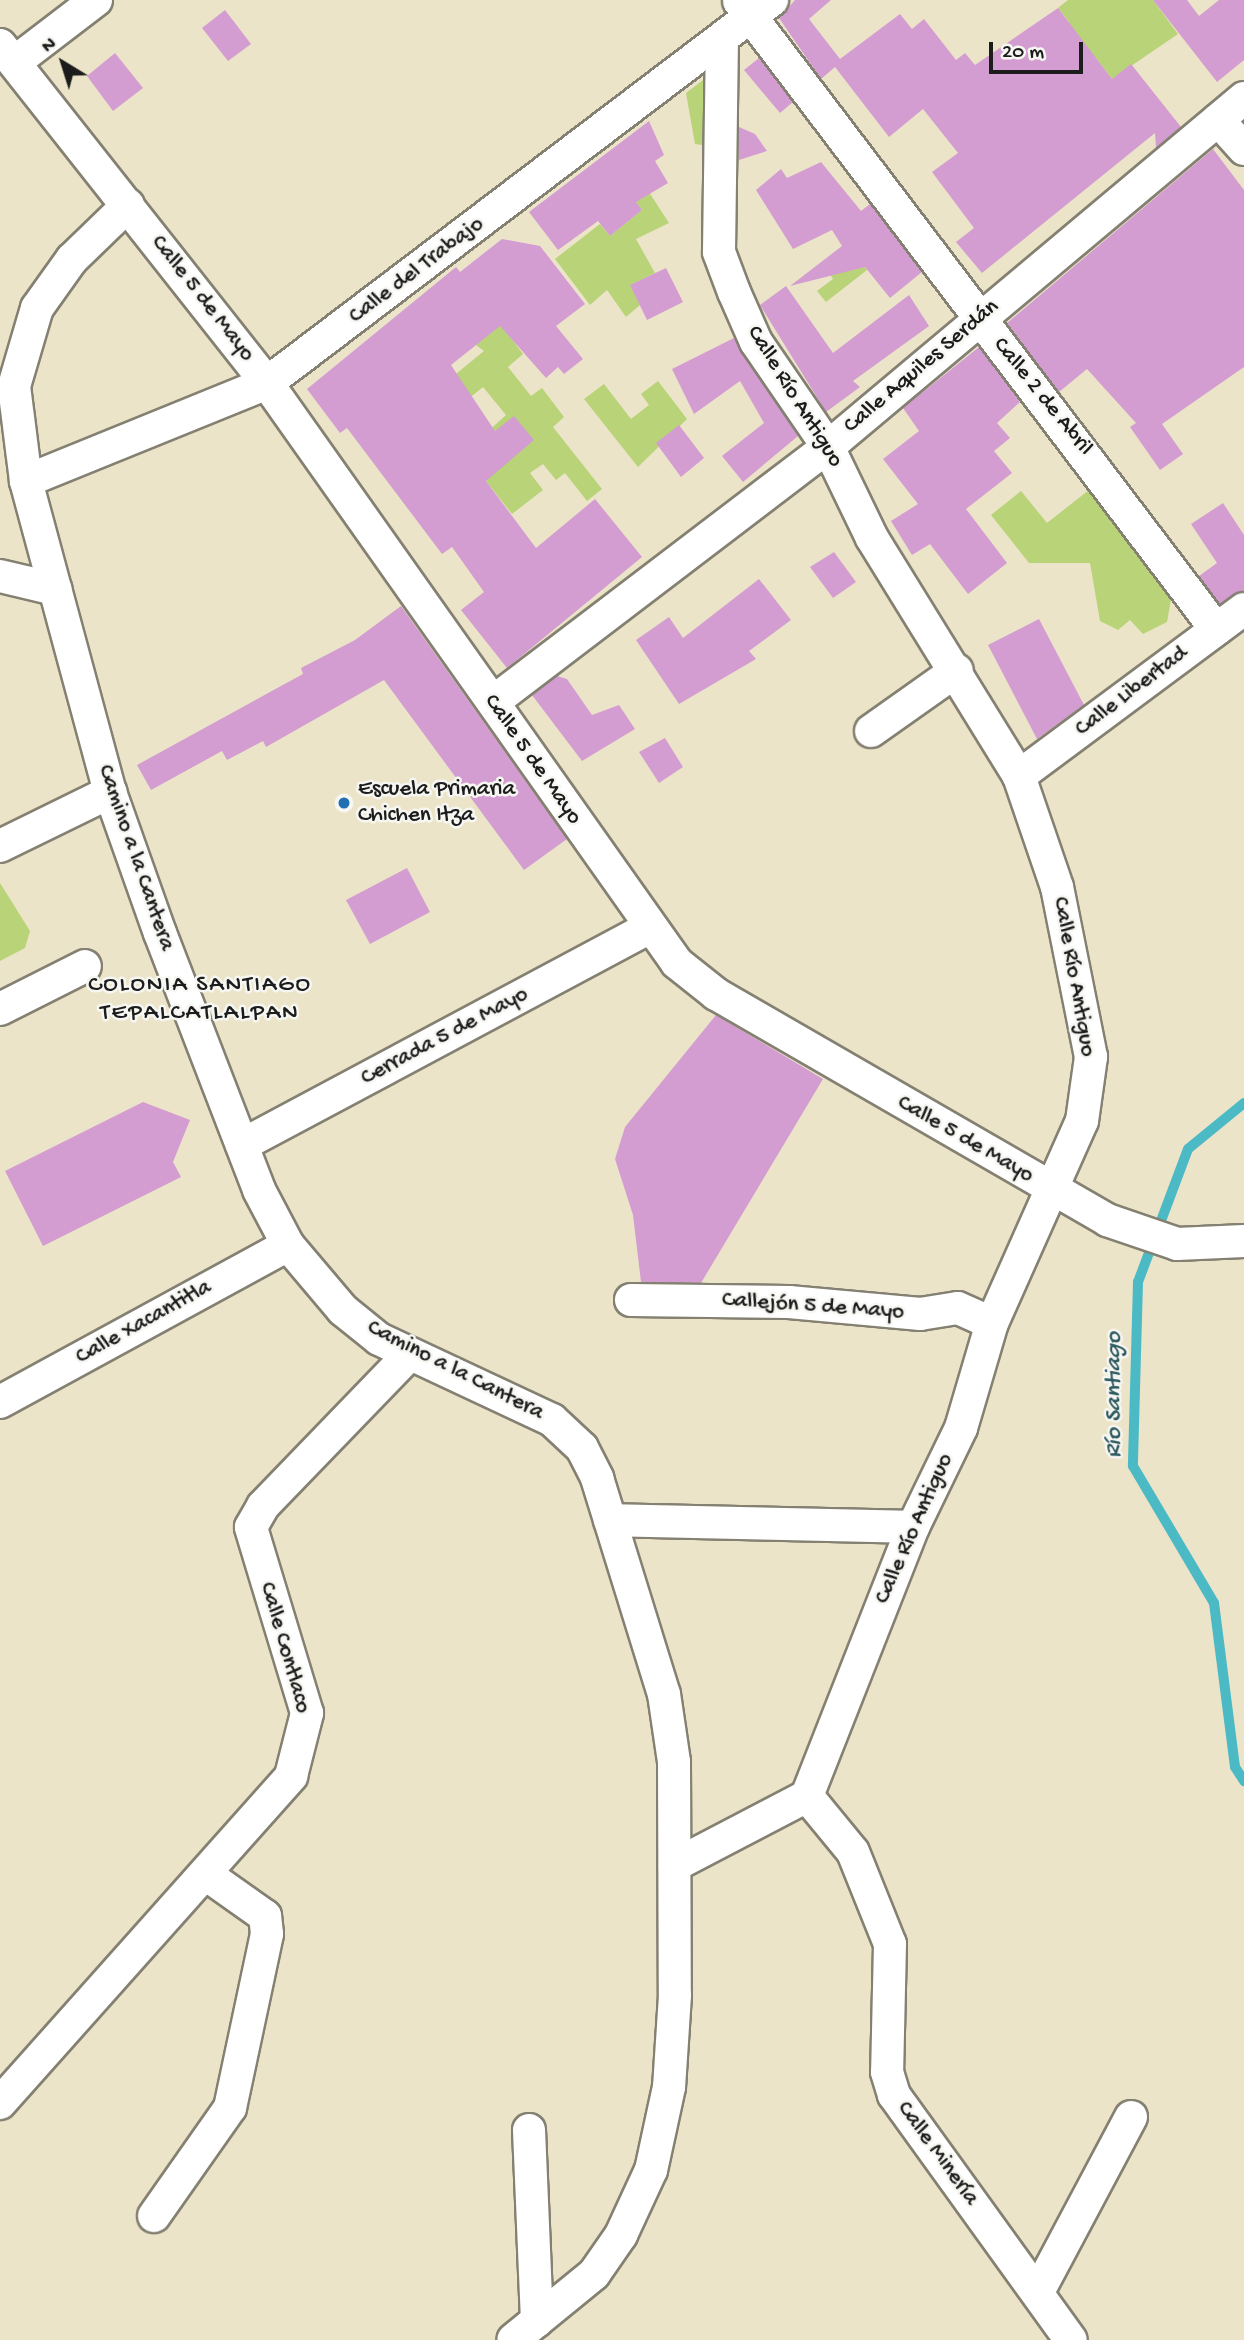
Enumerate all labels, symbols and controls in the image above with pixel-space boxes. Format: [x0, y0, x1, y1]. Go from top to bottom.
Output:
north arrow [28, 28, 98, 98]
scale bar [992, 28, 1086, 72]
text: N [38, 33, 62, 59]
text: 20 m [1002, 41, 1044, 66]
street label: Calle del Trabajo [344, 211, 490, 331]
street label: Calle 5 de Mayo [144, 230, 260, 368]
street label: Calle Aquiles Serdán [839, 294, 1005, 440]
street label: Calle Río Antiguo [739, 321, 849, 473]
street label: Calle 2 de Abril [986, 332, 1098, 462]
street label: Calle Libertad [1070, 641, 1194, 743]
street label: Calle 5 de Mayo [477, 689, 587, 831]
street label: Camino a la Cantera [90, 761, 180, 955]
place label: Escuela Primaria Chichen Itza [358, 776, 515, 830]
marker: Escuela Primaria Chichen Itza [336, 795, 352, 811]
street label: Calle Río Antiguo [1045, 895, 1101, 1059]
district label: COLONIA SANTIAGO TEPALCATLALPAN [90, 972, 310, 1028]
street label: Cerrada 5 de Mayo [357, 981, 533, 1093]
street label: Calle 5 de Mayo [892, 1090, 1038, 1190]
street label: Calle Xacantitla [71, 1274, 217, 1372]
street label: Callejón 5 de Mayo [721, 1287, 905, 1327]
street label: Camino a la Cantera [362, 1315, 548, 1427]
water label: Río Santiago [1101, 1332, 1129, 1458]
street label: Calle Río Antiguo [869, 1449, 961, 1609]
street label: Calle Contlaco [252, 1579, 316, 1717]
street label: Calle Minería [890, 2096, 984, 2212]

